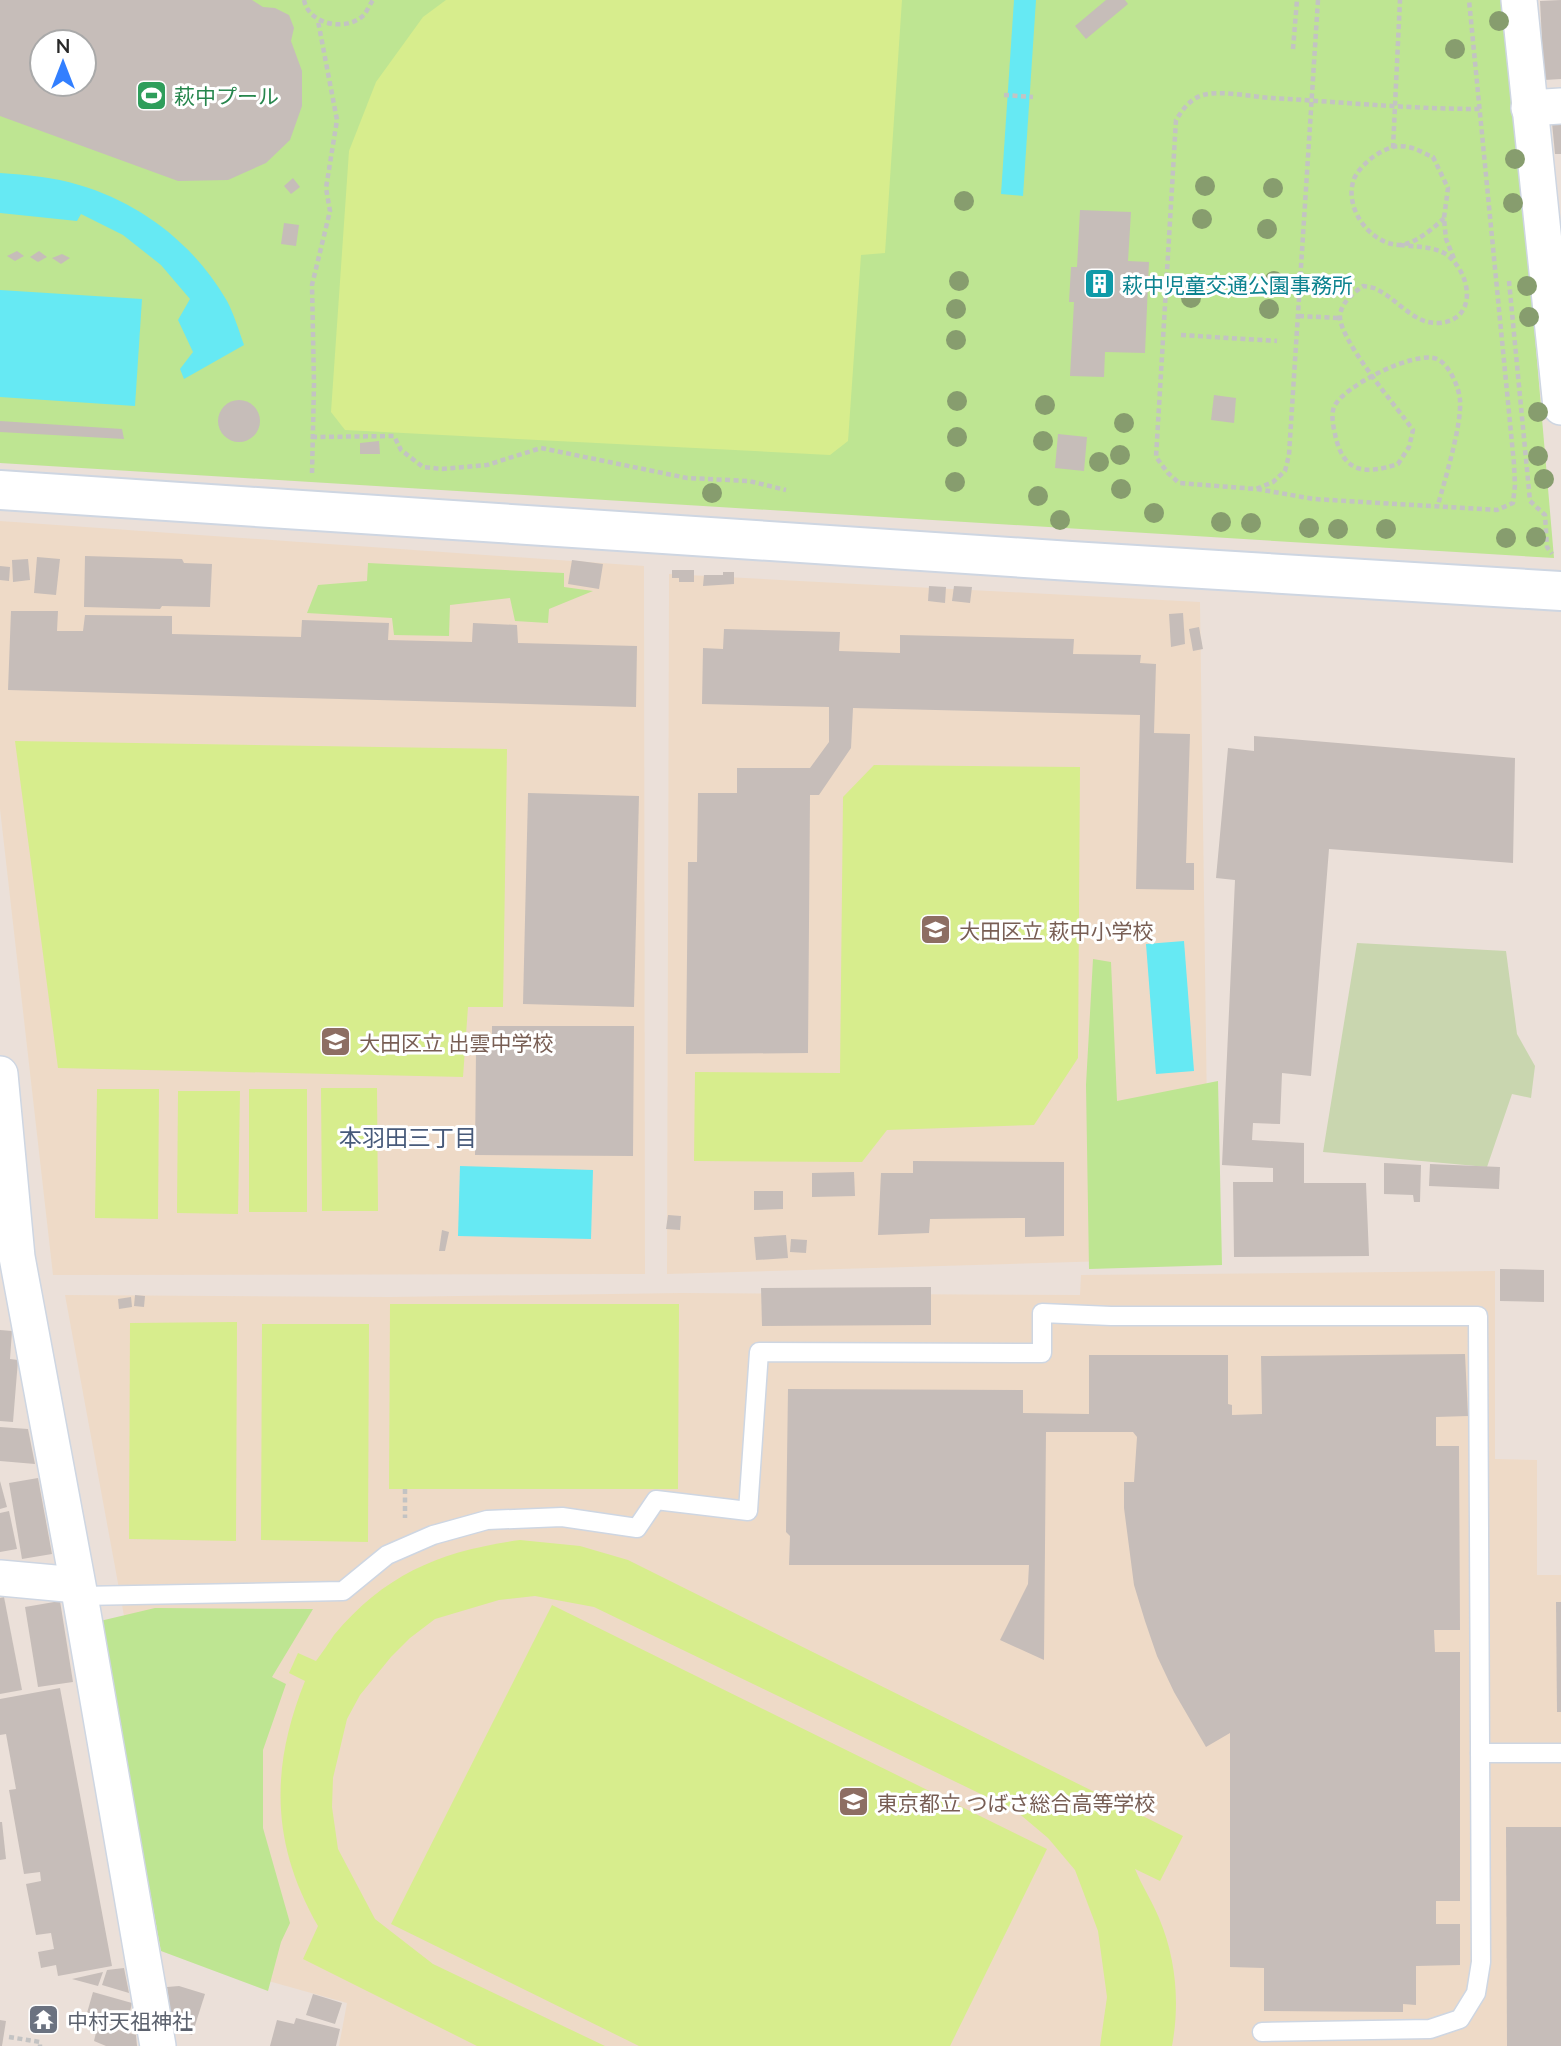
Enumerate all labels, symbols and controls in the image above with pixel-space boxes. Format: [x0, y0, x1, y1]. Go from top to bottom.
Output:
north arrow [28, 28, 98, 98]
text: N [56, 34, 70, 57]
sports icon: 萩中プール [134, 78, 168, 112]
place label: 萩中プール [174, 83, 279, 108]
building icon: 萩中児童交通公園事務所 [1082, 267, 1116, 301]
place label: 萩中児童交通公園事務所 [1122, 272, 1353, 297]
school or university icon: 大田区立 萩中小学校 [919, 913, 953, 947]
place label: 大田区立 萩中小学校 [959, 918, 1153, 943]
school or university icon: 大田区立 出雲中学校 [319, 1025, 353, 1059]
place label: 大田区立 出雲中学校 [359, 1030, 553, 1055]
district label: 本羽田三丁目 [339, 1123, 477, 1151]
school or university icon: 東京都立 つばさ総合高等学校 [837, 1785, 871, 1819]
place label: 東京都立 つばさ総合高等学校 [877, 1790, 1155, 1815]
temple icon: 中村天祖神社 [27, 2003, 61, 2037]
place label: 中村天祖神社 [67, 2008, 193, 2033]

